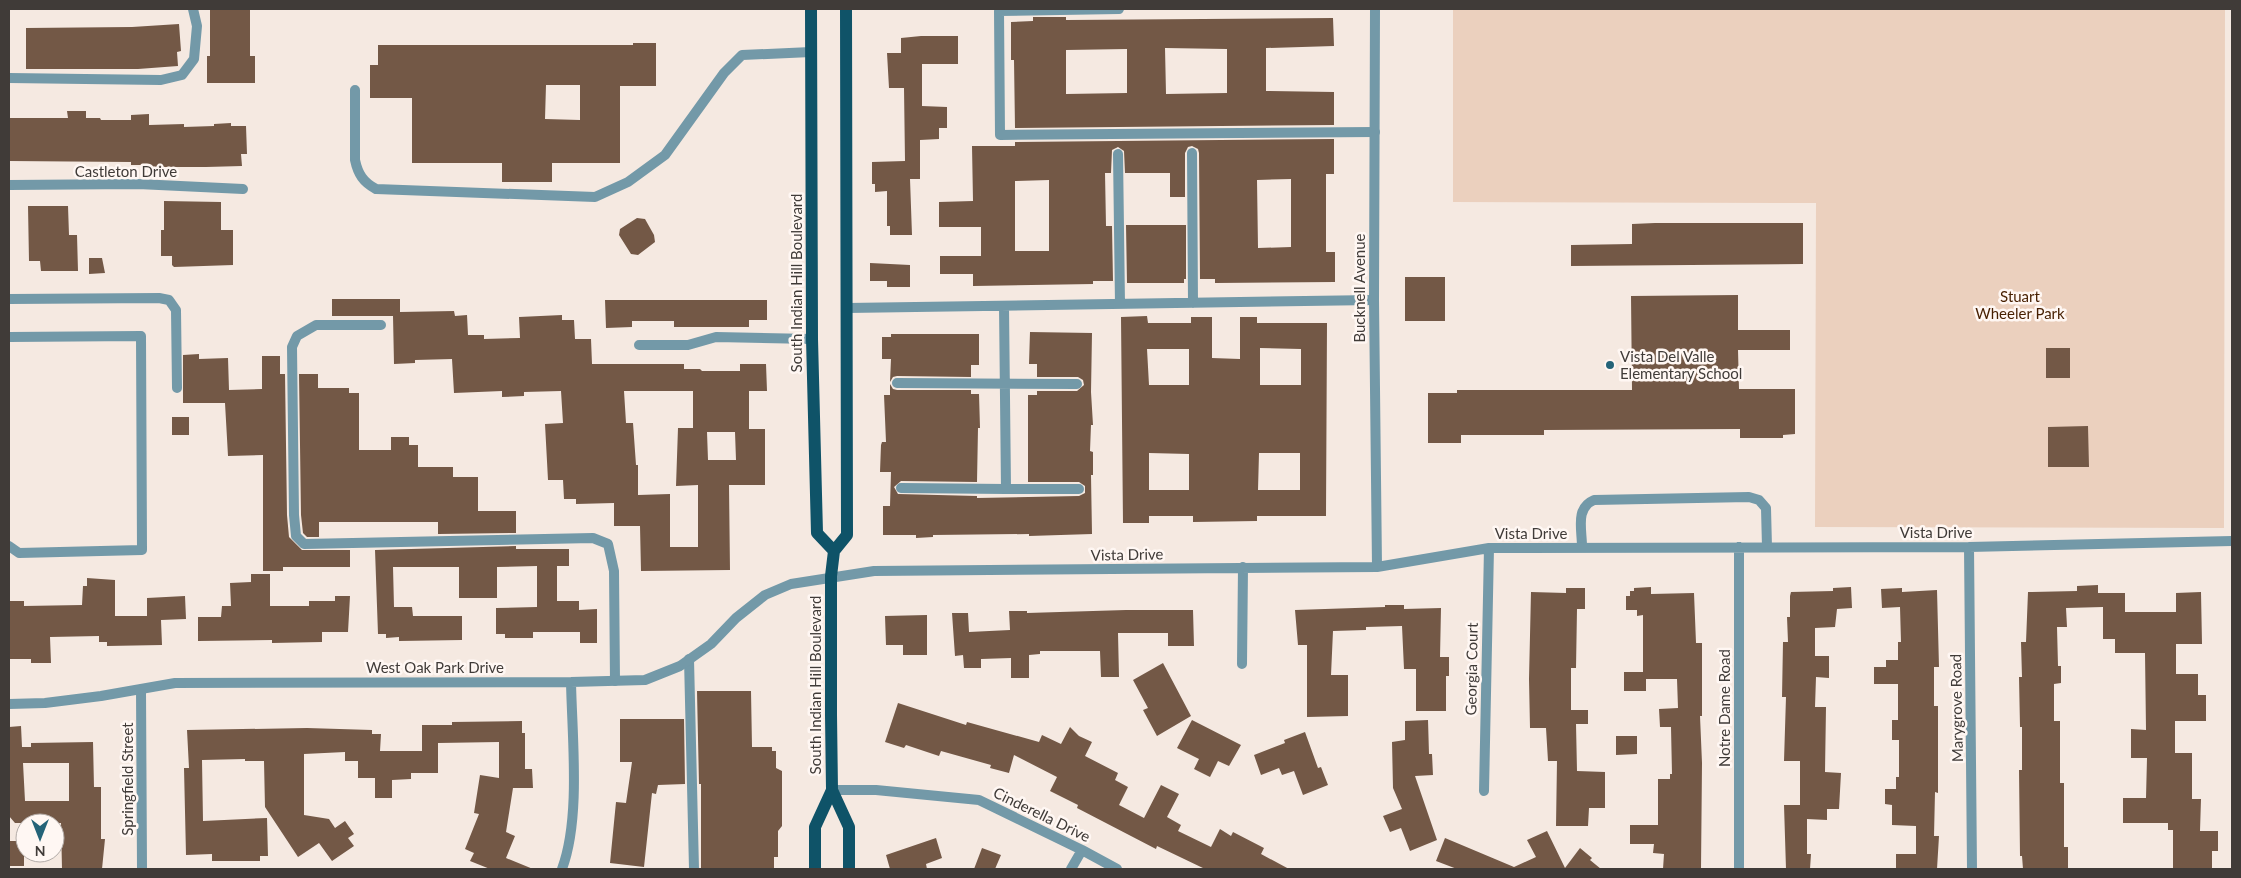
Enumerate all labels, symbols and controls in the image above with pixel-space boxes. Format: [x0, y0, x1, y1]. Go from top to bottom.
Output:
street label: Castleton Drive [75, 162, 177, 180]
street label: South Indian Hill Boulevard [787, 194, 805, 372]
street label: Bucknell Avenue [1350, 233, 1368, 343]
park label: Stuart Wheeler Park [1975, 287, 2065, 322]
place label: Vista Del Valle Elementary School [1620, 347, 1742, 382]
marker: Vista Del Valle Elementary School [1604, 359, 1616, 371]
street label: Vista Drive [1900, 523, 1972, 541]
street label: Vista Drive [1495, 524, 1567, 542]
street label: Vista Drive [1091, 544, 1164, 564]
street label: South Indian Hill Boulevard [806, 596, 824, 774]
street label: Georgia Court [1461, 622, 1481, 716]
street label: Notre Dame Road [1715, 649, 1733, 767]
street label: Marygrove Road [1946, 654, 1966, 762]
street label: West Oak Park Drive [366, 658, 504, 676]
street label: Springfield Street [118, 722, 136, 836]
street label: Cinderella Drive [991, 783, 1093, 845]
north arrow [15, 813, 65, 863]
text: N [35, 843, 45, 860]

